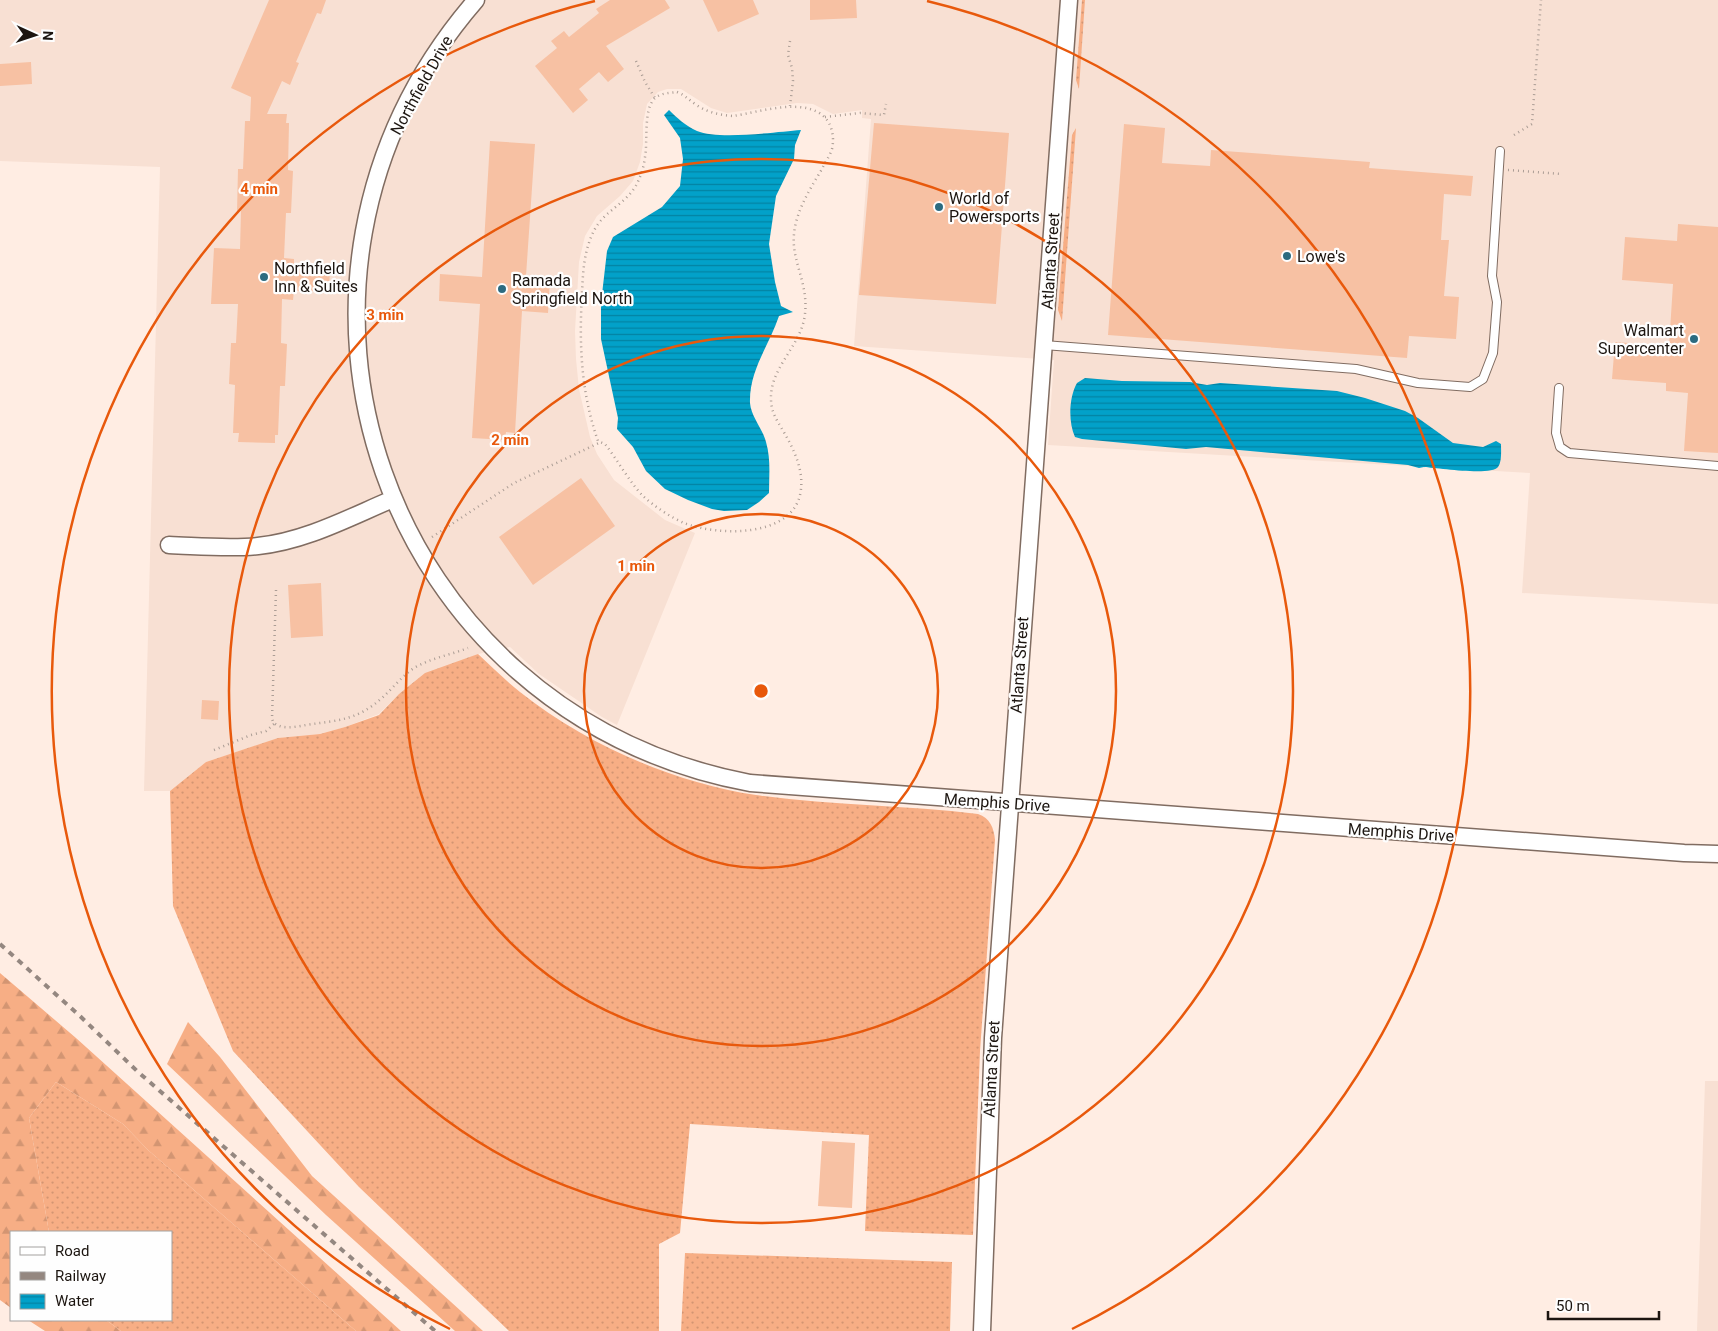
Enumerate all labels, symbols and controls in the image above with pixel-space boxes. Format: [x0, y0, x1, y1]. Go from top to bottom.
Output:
north arrow [10, 10, 60, 60]
text: N [40, 30, 56, 41]
street label: Northfield Drive [386, 32, 457, 138]
text: 4 min [240, 180, 278, 198]
place label: World of Powersports [949, 189, 1040, 226]
marker: World of Powersports [933, 201, 945, 213]
street label: Atlanta Street [1038, 212, 1063, 310]
place label: Lowe's [1297, 247, 1346, 266]
marker: Lowe's [1281, 250, 1293, 262]
place label: Northfield Inn & Suites [274, 259, 358, 296]
marker: Northfield Inn & Suites [258, 271, 270, 283]
place label: Ramada Springfield North [512, 271, 632, 308]
marker: Ramada Springfield North [496, 283, 508, 295]
text: 3 min [366, 306, 404, 324]
place label: Walmart Supercenter [1598, 321, 1685, 358]
marker: Walmart Supercenter [1688, 333, 1700, 345]
text: 2 min [491, 431, 529, 449]
text: 1 min [617, 557, 655, 575]
street label: Atlanta Street [1007, 616, 1032, 714]
centre of rings [752, 682, 770, 700]
street label: Memphis Drive [943, 789, 1051, 816]
street label: Memphis Drive [1347, 819, 1455, 846]
street label: Atlanta Street [979, 1020, 1004, 1118]
legend [10, 1231, 172, 1321]
text: Road [55, 1242, 89, 1260]
text: Railway [55, 1267, 106, 1285]
scale bar [1548, 1288, 1659, 1320]
text: Water [55, 1292, 94, 1310]
text: 50 m [1556, 1297, 1590, 1315]

